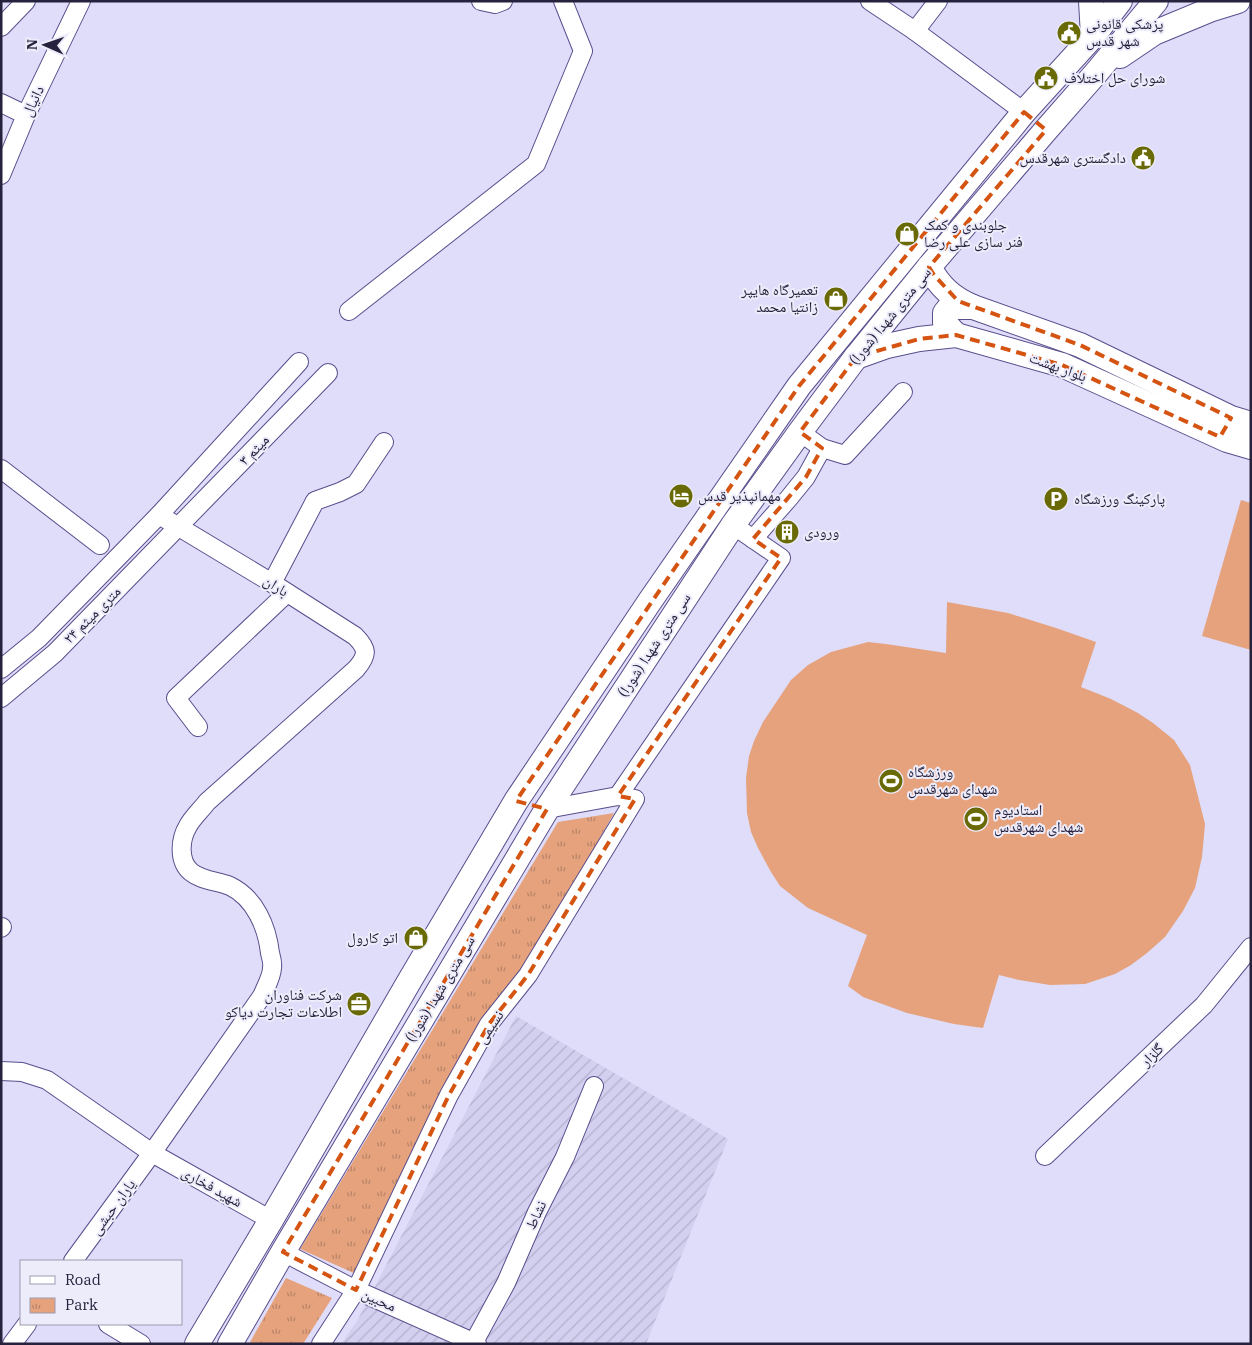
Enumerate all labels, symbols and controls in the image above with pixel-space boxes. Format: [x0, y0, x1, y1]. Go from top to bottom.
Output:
place label: پزشکی قانونی شهر قدس [1086, 14, 1163, 51]
north arrow [20, 20, 70, 70]
public building icon: پزشکی قانونی شهر قدس [1056, 20, 1082, 46]
text: N [23, 39, 41, 50]
public building icon: شورای حل اختلاف [1033, 65, 1059, 91]
place label: شورای حل اختلاف [1064, 68, 1165, 88]
street label: دانیال [17, 82, 49, 120]
public building icon: دادگستری شهرقدس [1130, 145, 1156, 171]
place label: دادگستری شهرقدس [1019, 148, 1126, 168]
place label: جلوبندی و کمک فنر سازی علی رضا [924, 215, 1023, 252]
shop icon: جلوبندی و کمک فنر سازی علی رضا [894, 221, 920, 247]
street label: سی متری شهدا (شورا) [844, 263, 936, 369]
place label: تعمیرگاه هایپر زانتیا محمد [740, 280, 819, 316]
shop icon: تعمیرگاه هایپر زانتیا محمد [823, 286, 849, 312]
street label: بلوار بهشت [1027, 347, 1089, 386]
street label: میثم ۳ [234, 430, 274, 470]
hotel icon: مهمانپذیر قدس [668, 483, 694, 509]
place label: مهمانپذیر قدس [698, 486, 781, 506]
parking icon: پارکینگ ورزشگاه [1043, 486, 1069, 512]
place label: پارکینگ ورزشگاه [1074, 489, 1165, 508]
building icon: ورودی [774, 519, 800, 545]
place label: ورودی [804, 522, 839, 542]
street label: باران [260, 571, 292, 601]
street label: ۲۴ متری میثم [59, 582, 125, 648]
street label: سی متری شهدا (شورا) [613, 589, 695, 701]
place label: ورزشگاه شهدای شهرقدس [908, 762, 997, 799]
sports icon: ورزشگاه شهدای شهرقدس [878, 768, 904, 794]
place label: استادیوم شهدای شهرقدس [994, 800, 1083, 837]
sports icon: استادیوم شهدای شهرقدس [963, 806, 989, 832]
shop icon: اتو کارول [403, 925, 429, 951]
place label: اتو کارول [347, 928, 398, 948]
street label: سی متری شهدا (شورا) [400, 932, 480, 1046]
place label: شرکت فناوران اطلاعات تجارت دیاکو [225, 985, 342, 1021]
office icon: شرکت فناوران اطلاعات تجارت دیاکو [346, 991, 372, 1017]
street label: نسیمی [472, 1006, 508, 1048]
street label: گلزار [1135, 1039, 1168, 1071]
street label: شهید فخاری [178, 1162, 246, 1212]
street label: یاران حبشی [86, 1175, 140, 1239]
street label: نشاط [521, 1197, 550, 1232]
legend [20, 1260, 182, 1325]
text: Road [65, 1270, 101, 1289]
street label: محبین [359, 1284, 399, 1316]
text: Park [65, 1295, 98, 1314]

